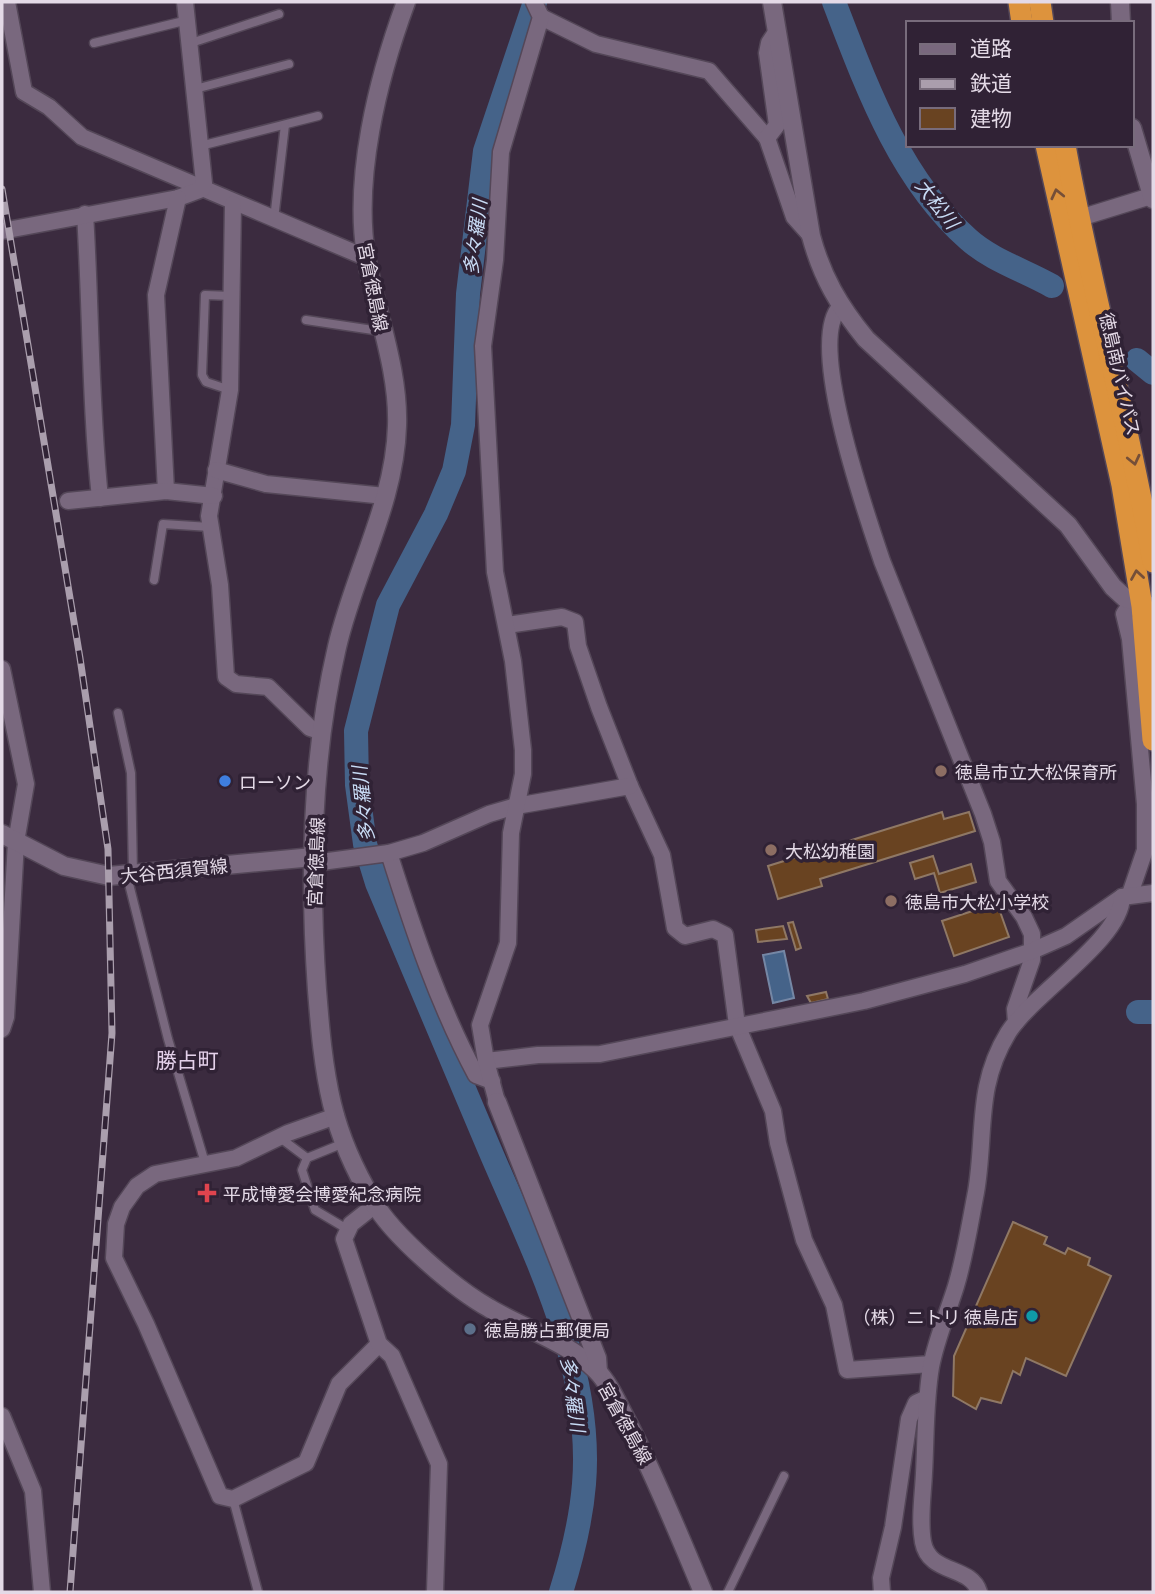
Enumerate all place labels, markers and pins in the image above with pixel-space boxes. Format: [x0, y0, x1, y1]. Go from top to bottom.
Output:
place label: 徳島市立大松保育所 [955, 758, 1117, 785]
marker: 徳島市立大松保育所 [933, 763, 949, 779]
place label: ローソン [239, 768, 311, 795]
marker: ローソン [217, 773, 233, 789]
place label: 大松幼稚園 [785, 837, 875, 864]
marker: 大松幼稚園 [763, 842, 779, 858]
place label: 徳島市大松小学校 [905, 888, 1049, 915]
marker: 徳島市大松小学校 [883, 893, 899, 909]
place label: 平成博愛会博愛紀念病院 [223, 1180, 421, 1207]
marker: 平成博愛会博愛紀念病院 [197, 1183, 217, 1203]
place label: （株）ニトリ 徳島店 [852, 1303, 1018, 1330]
marker: （株）ニトリ 徳島店 [1024, 1308, 1040, 1324]
place label: 徳島勝占郵便局 [484, 1316, 610, 1343]
marker: 徳島勝占郵便局 [462, 1321, 478, 1337]

